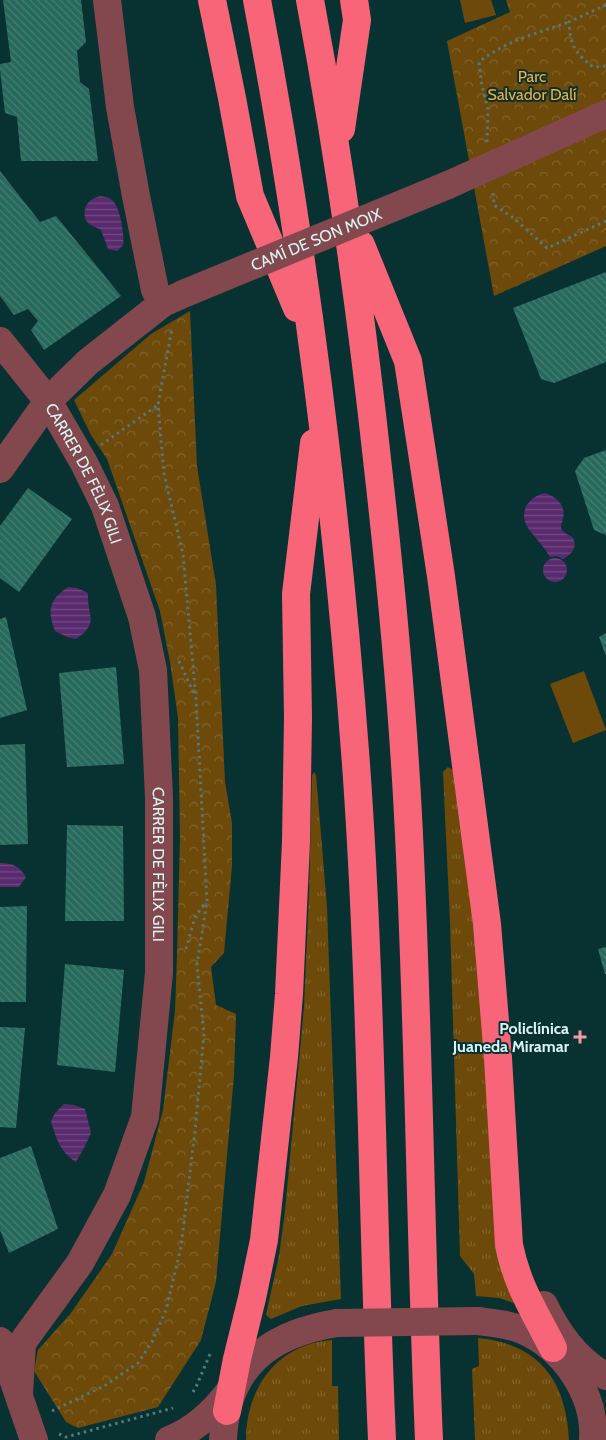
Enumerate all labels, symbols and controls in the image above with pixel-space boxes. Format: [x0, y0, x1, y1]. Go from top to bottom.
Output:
park label: Parc Salvador Dalí [488, 67, 577, 104]
street label: CAMÍ DE SON MOIX [248, 204, 385, 275]
street label: CARRER DE FÈLIX GILI [42, 399, 126, 546]
street label: CARRER DE FÈLIX GILI [149, 787, 169, 942]
place label: Policlínica Juaneda Miramar [452, 1019, 570, 1056]
marker: Policlínica Juaneda Miramar [573, 1030, 587, 1044]

